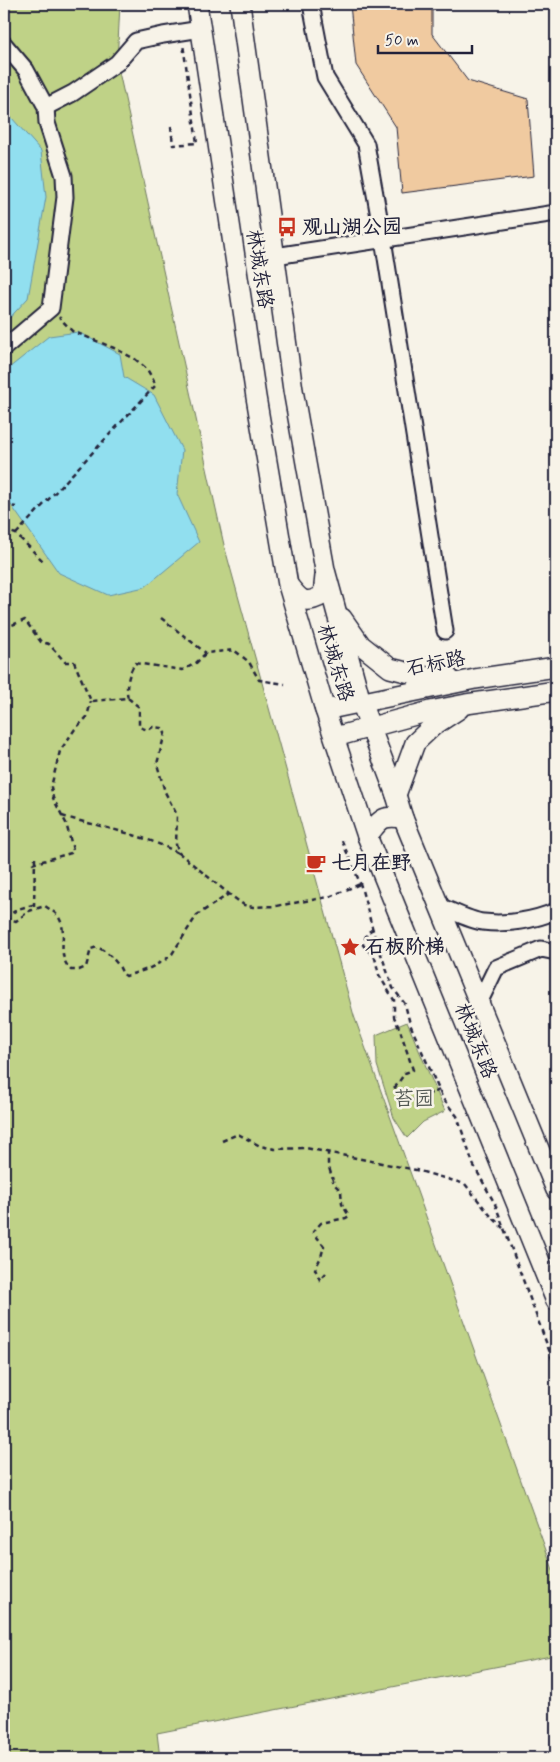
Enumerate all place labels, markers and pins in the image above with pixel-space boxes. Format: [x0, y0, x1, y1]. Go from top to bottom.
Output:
place label: 观山湖公园 [302, 214, 402, 241]
bus stop icon: 观山湖公园 [276, 216, 298, 238]
place label: 七月在野 [331, 850, 411, 877]
cafe icon: 七月在野 [305, 852, 327, 874]
place label: 石板阶梯 [365, 934, 445, 961]
place icon: 石板阶梯 [339, 936, 361, 958]

